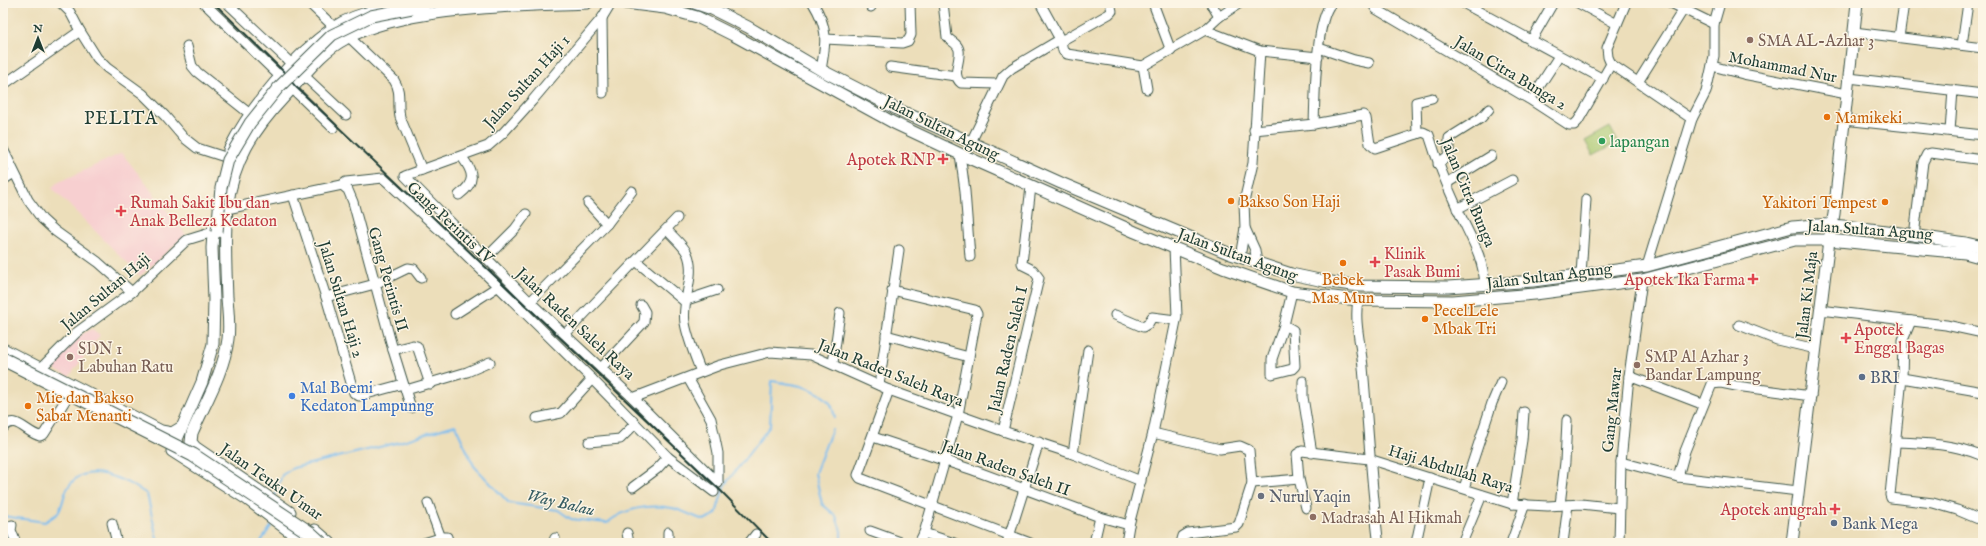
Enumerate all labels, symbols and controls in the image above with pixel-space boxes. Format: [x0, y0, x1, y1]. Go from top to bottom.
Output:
north arrow [18, 18, 58, 58]
text: N [32, 22, 43, 36]
street label: Jalan Sultan Haji 1 [479, 31, 575, 135]
street label: Jalan Citra Bunga 2 [1448, 31, 1570, 115]
place label: SMA AL-Azhar 3 [1758, 32, 1874, 52]
marker: SMA AL-Azhar 3 [1745, 35, 1755, 45]
street label: Mohammad Nur [1727, 48, 1839, 88]
street label: Jalan Sultan Agung [878, 91, 1003, 166]
district label: PELITA [84, 108, 158, 131]
place label: Mamikeki [1835, 109, 1902, 129]
marker: Mamikeki [1822, 112, 1832, 122]
street label: Jalan Citra Bunga [1434, 133, 1499, 250]
place label: lapangan [1610, 133, 1670, 153]
marker: lapangan [1597, 136, 1607, 146]
place label: Apotek RNP [846, 151, 935, 171]
marker: Apotek RNP [938, 154, 948, 164]
street label: Gang Perintis IV [402, 178, 498, 269]
place label: Bakso Son Haji [1239, 193, 1340, 213]
place label: Rumah Sakit Ibu dan Anak Belleza Kedaton [129, 194, 277, 232]
place label: Yakitori Tempest [1762, 194, 1878, 214]
marker: Bakso Son Haji [1226, 196, 1236, 206]
marker: Yakitori Tempest [1880, 197, 1890, 207]
marker: Rumah Sakit Ibu dan Anak Belleza Kedaton [115, 205, 127, 217]
street label: Jalan Sultan Agung [1804, 216, 1934, 245]
street label: Jalan Sultan Agung [1173, 224, 1301, 287]
street label: Gang Perintis II [363, 225, 412, 334]
street label: Jalan Sultan Haji 2 [312, 237, 367, 361]
place label: Klinik Pasak Bumi [1384, 245, 1460, 283]
street label: Jalan Sultan Haji [56, 249, 155, 337]
street label: Jalan Ki Maja [1792, 250, 1823, 342]
marker: Klinik Pasak Bumi [1369, 256, 1381, 268]
marker: Bebek Mas Mun [1338, 258, 1348, 268]
street label: Jalan Sultan Agung [1483, 259, 1614, 295]
street label: Jalan Raden Saleh Raya [509, 263, 638, 385]
place label: Bebek Mas Mun [1312, 271, 1375, 309]
place label: Apotek Ika Farma [1623, 271, 1745, 291]
marker: Apotek Ika Farma [1748, 274, 1758, 284]
street label: Jalan Raden Saleh I [984, 284, 1033, 416]
place label: PecelLele Mbak Tri [1433, 302, 1498, 340]
marker: PecelLele Mbak Tri [1420, 314, 1430, 324]
place label: Apotek Enggal Bagas [1853, 321, 1945, 359]
marker: Apotek Enggal Bagas [1841, 333, 1851, 343]
street label: Jalan Raden Saleh Raya [813, 335, 966, 412]
place label: SDN 1 Labuhan Ratu [78, 340, 173, 378]
place label: SMP Al Azhar 3 Bandar Lampung [1645, 348, 1761, 386]
marker: SDN 1 Labuhan Ratu [65, 352, 75, 362]
marker: SMP Al Azhar 3 Bandar Lampung [1632, 360, 1642, 370]
street label: Gang Mawar [1599, 367, 1627, 454]
place label: BRI [1870, 369, 1900, 389]
marker: BRI [1857, 372, 1867, 382]
place label: Mal Boemi Kedaton Lampunng [300, 379, 434, 417]
place label: Mie dan Bakso Sabar Menanti [36, 389, 134, 427]
marker: Mal Boemi Kedaton Lampunng [287, 391, 297, 401]
marker: Mie dan Bakso Sabar Menanti [23, 401, 33, 411]
street label: Jalan Raden Saleh II [936, 436, 1073, 502]
street label: Jalan Teuku Umar [214, 439, 326, 526]
street label: Haji Abdullah Raya [1386, 441, 1515, 498]
water label: Way Balau [525, 485, 597, 522]
place label: Nurul Yaqin [1269, 488, 1351, 508]
marker: Nurul Yaqin [1256, 491, 1266, 501]
place label: Apotek anugrah [1719, 501, 1827, 521]
marker: Apotek anugrah [1830, 504, 1840, 514]
place label: Madrasah Al Hikmah [1321, 509, 1462, 529]
marker: Madrasah Al Hikmah [1308, 512, 1318, 522]
place label: Bank Mega [1842, 515, 1918, 535]
marker: Bank Mega [1829, 518, 1839, 528]

